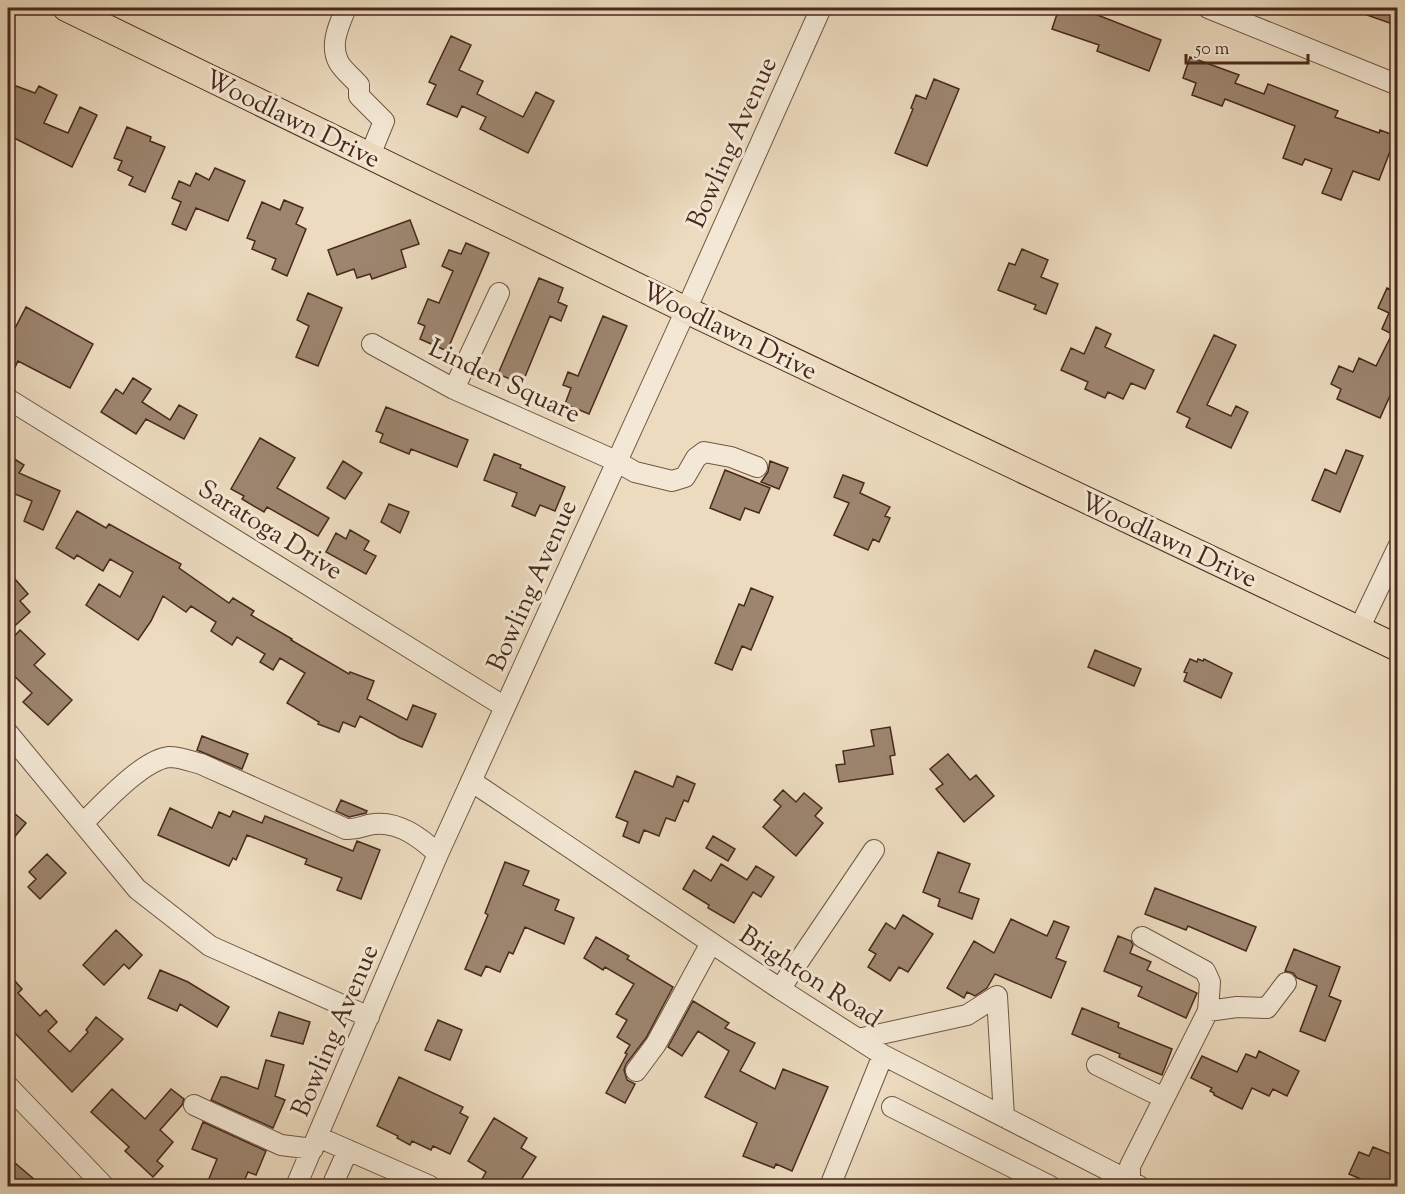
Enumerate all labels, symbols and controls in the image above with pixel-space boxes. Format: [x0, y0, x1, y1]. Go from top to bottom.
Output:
scale bar [1186, 27, 1308, 65]
text: 50 m [1194, 37, 1230, 63]
street label: Bowling Avenue [679, 51, 788, 235]
street label: Woodlawn Drive [198, 62, 386, 179]
street label: Woodlawn Drive [635, 274, 823, 391]
street label: Linden Square [422, 331, 586, 434]
street label: Saratoga Drive [190, 472, 349, 590]
street label: Woodlawn Drive [1073, 484, 1262, 598]
street label: Bowling Avenue [479, 494, 588, 678]
street label: Brighton Road [731, 918, 889, 1038]
street label: Bowling Avenue [283, 939, 389, 1123]

